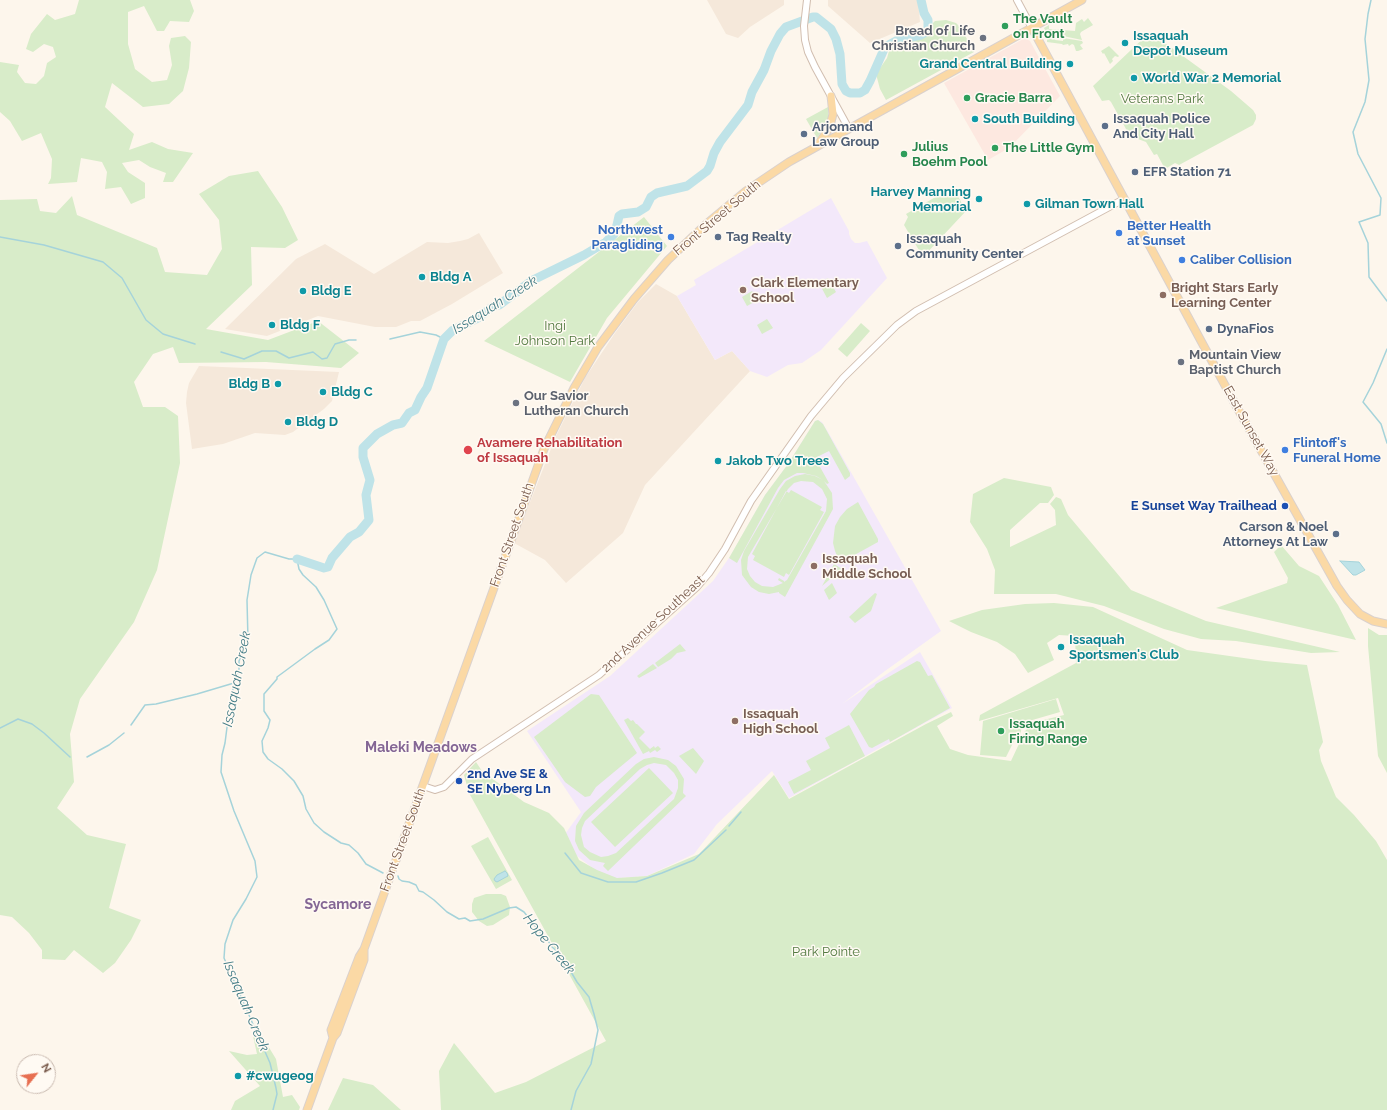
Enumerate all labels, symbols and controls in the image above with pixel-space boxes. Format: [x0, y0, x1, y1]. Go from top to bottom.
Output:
place label: The Vault on Front [1013, 11, 1072, 42]
marker: The Vault on Front [1000, 21, 1010, 31]
place label: Bread of Life Christian Church [872, 23, 975, 54]
place label: Issaquah Depot Museum [1133, 28, 1228, 59]
marker: Bread of Life Christian Church [978, 33, 988, 43]
marker: Issaquah Depot Museum [1120, 38, 1130, 48]
place label: Grand Central Building [920, 56, 1062, 72]
marker: Grand Central Building [1065, 59, 1075, 69]
place label: World War 2 Memorial [1142, 70, 1281, 86]
marker: World War 2 Memorial [1129, 73, 1139, 83]
place label: Gracie Barra [975, 90, 1052, 106]
park label: Veterans Park [1121, 91, 1203, 107]
marker: Gracie Barra [962, 93, 972, 103]
place label: South Building [983, 111, 1075, 127]
place label: Issaquah Police And City Hall [1113, 111, 1210, 142]
marker: South Building [970, 114, 980, 124]
place label: Arjomand Law Group [812, 119, 879, 150]
marker: Issaquah Police And City Hall [1100, 121, 1110, 131]
marker: Arjomand Law Group [799, 129, 809, 139]
place label: Julius Boehm Pool [912, 139, 987, 170]
place label: The Little Gym [1003, 140, 1094, 156]
marker: The Little Gym [990, 143, 1000, 153]
marker: Julius Boehm Pool [899, 149, 909, 159]
place label: EFR Station 71 [1143, 164, 1231, 180]
marker: EFR Station 71 [1130, 167, 1140, 177]
street label: Front Street South [670, 177, 764, 259]
place label: Harvey Manning Memorial [870, 184, 971, 215]
marker: Harvey Manning Memorial [974, 194, 984, 204]
place label: Gilman Town Hall [1035, 196, 1144, 212]
marker: Gilman Town Hall [1022, 199, 1032, 209]
place label: Better Health at Sunset [1127, 218, 1211, 249]
place label: Northwest Paragliding [592, 222, 663, 253]
marker: Better Health at Sunset [1114, 228, 1124, 238]
place label: Tag Realty [726, 229, 792, 245]
place label: Issaquah Community Center [906, 231, 1024, 262]
marker: Northwest Paragliding [666, 232, 676, 242]
marker: Tag Realty [713, 232, 723, 242]
marker: Issaquah Community Center [893, 241, 903, 251]
place label: Caliber Collision [1190, 252, 1292, 268]
marker: Caliber Collision [1177, 255, 1187, 265]
place label: Bldg A [430, 269, 471, 285]
marker: Bldg A [417, 272, 427, 282]
water label: Issaquah Creek [449, 272, 541, 338]
place label: Clark Elementary School [751, 275, 859, 306]
place label: Bright Stars Early Learning Center [1171, 280, 1278, 311]
place label: Bldg E [311, 283, 352, 299]
marker: Clark Elementary School [738, 285, 748, 295]
marker: Bldg E [298, 286, 308, 296]
marker: Bright Stars Early Learning Center [1158, 290, 1168, 300]
place label: Bldg F [280, 317, 320, 333]
park label: Ingi Johnson Park [515, 318, 595, 349]
marker: Bldg F [267, 320, 277, 330]
place label: DynaFios [1217, 321, 1274, 337]
marker: DynaFios [1204, 324, 1214, 334]
place label: Mountain View Baptist Church [1189, 347, 1281, 378]
marker: Mountain View Baptist Church [1176, 357, 1186, 367]
place label: Bldg B [228, 376, 270, 392]
marker: Bldg B [273, 379, 283, 389]
street label: East Sunset Way [1220, 383, 1282, 479]
place label: Bldg C [331, 384, 373, 400]
marker: Bldg C [318, 387, 328, 397]
place label: Our Savior Lutheran Church [524, 388, 629, 419]
marker: Our Savior Lutheran Church [511, 398, 521, 408]
place label: Bldg D [296, 414, 338, 430]
marker: Bldg D [283, 417, 293, 427]
place label: Avamere Rehabilitation of Issaquah [477, 435, 622, 466]
place label: Flintoff's Funeral Home [1293, 435, 1381, 466]
marker: Avamere Rehabilitation of Issaquah [462, 444, 474, 456]
marker: Flintoff's Funeral Home [1280, 445, 1290, 455]
place label: Jakob Two Trees [726, 453, 829, 469]
marker: Jakob Two Trees [713, 456, 723, 466]
street label: Front Street South [487, 481, 537, 589]
place label: E Sunset Way Trailhead [1131, 498, 1277, 514]
marker: E Sunset Way Trailhead [1280, 501, 1290, 511]
place label: Carson & Noel Attorneys At Law [1223, 519, 1328, 550]
marker: Carson & Noel Attorneys At Law [1331, 529, 1341, 539]
place label: Issaquah Middle School [822, 551, 911, 582]
marker: Issaquah Middle School [809, 561, 819, 571]
street label: 2nd Avenue Southeast [598, 572, 708, 676]
water label: Issaquah Creek [219, 630, 255, 728]
place label: Issaquah Sportsmen's Club [1069, 632, 1179, 663]
marker: Issaquah Sportsmen's Club [1056, 642, 1066, 652]
place label: Issaquah High School [743, 706, 818, 737]
marker: Issaquah High School [730, 716, 740, 726]
place label: Issaquah Firing Range [1009, 716, 1087, 747]
marker: Issaquah Firing Range [996, 726, 1006, 736]
district label: Maleki Meadows [365, 740, 477, 756]
place label: 2nd Ave SE & SE Nyberg Ln [467, 766, 551, 797]
marker: 2nd Ave SE & SE Nyberg Ln [454, 776, 464, 786]
street label: Front Street South [377, 786, 429, 894]
district label: Sycamore [305, 897, 371, 913]
water label: Hope Creek [519, 910, 579, 978]
park label: Park Pointe [792, 944, 860, 960]
water label: Issaquah Creek [219, 958, 273, 1054]
north arrow [16, 1054, 56, 1094]
text: N [38, 1061, 54, 1075]
place label: #cwugeog [246, 1068, 314, 1084]
marker: #cwugeog [233, 1071, 243, 1081]

